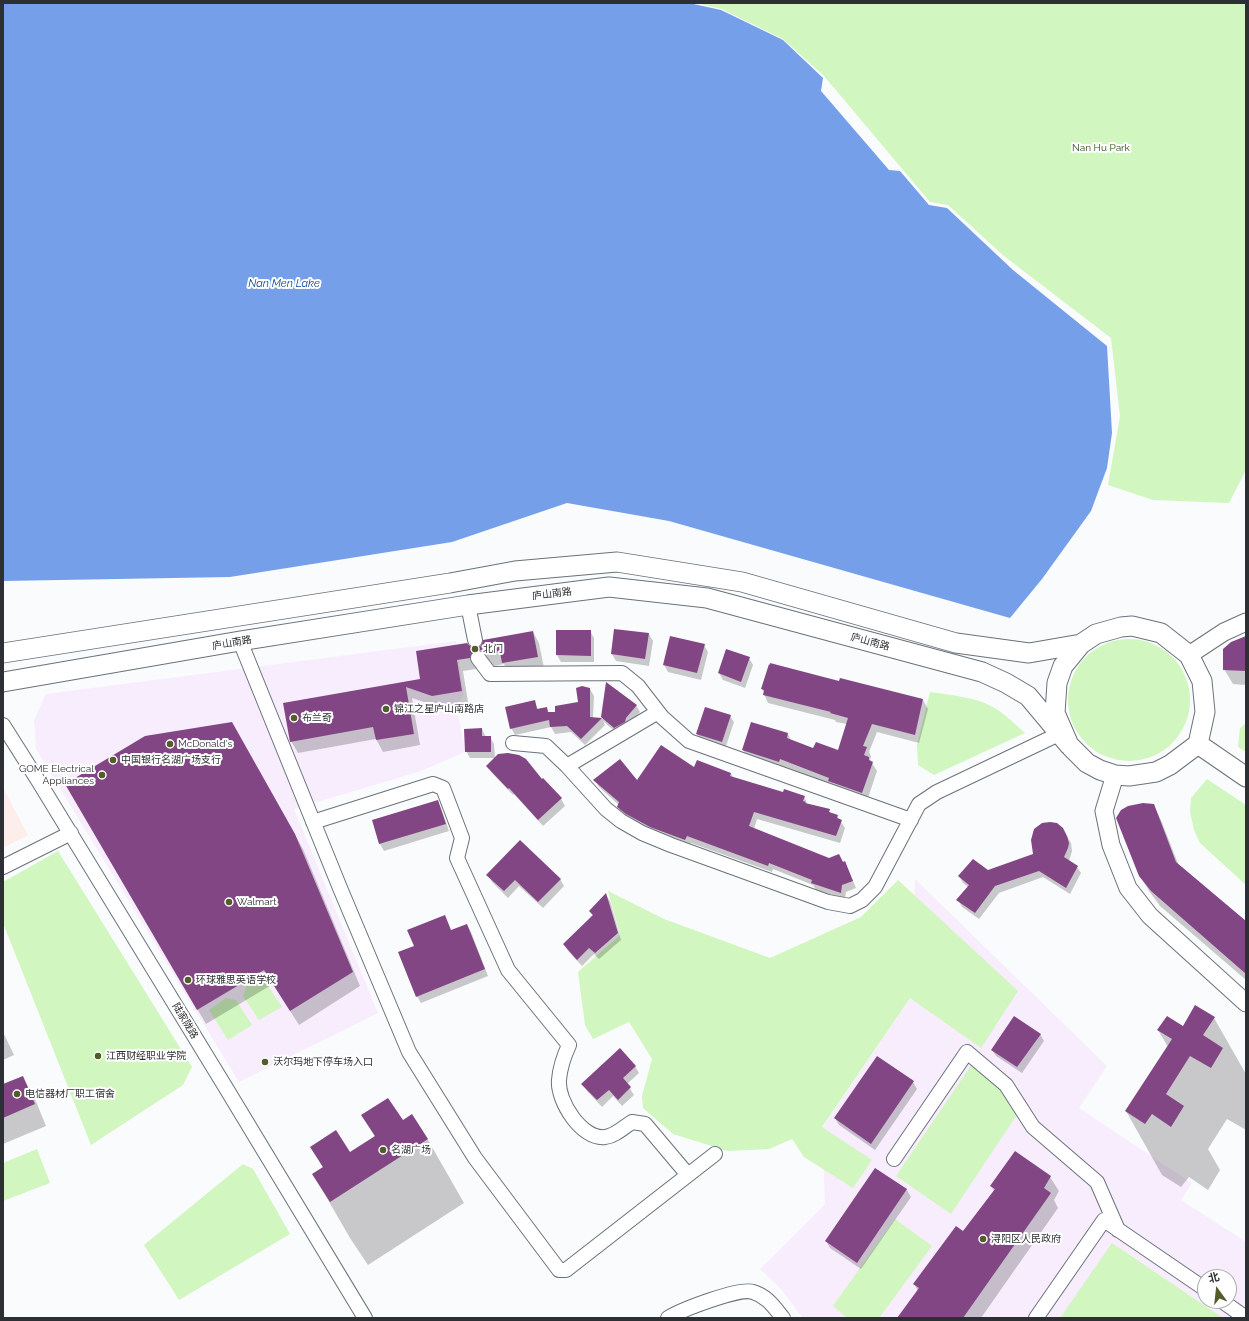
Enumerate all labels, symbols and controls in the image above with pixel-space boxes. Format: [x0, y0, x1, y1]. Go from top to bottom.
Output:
park label: Nan Hu Park [1072, 142, 1130, 154]
water label: Nan Men Lake [248, 277, 320, 291]
street label: 庐山南路 [531, 586, 573, 602]
street label: 庐山南路 [849, 631, 891, 653]
street label: 庐山南路 [211, 634, 253, 652]
place label: 北门 [483, 643, 503, 655]
marker: 北门 [470, 644, 480, 654]
place label: 锦江之星庐山南路店 [394, 703, 484, 715]
marker: 锦江之星庐山南路店 [381, 704, 391, 714]
place label: 布兰奇 [302, 712, 332, 724]
marker: 布兰奇 [289, 713, 299, 723]
place label: McDonald's [178, 738, 232, 750]
marker: McDonald's [165, 739, 175, 749]
place label: 中国银行名湖广场支行 [121, 754, 221, 766]
marker: 中国银行名湖广场支行 [108, 755, 118, 765]
place label: GOME Electrical Appliances [19, 763, 94, 786]
marker: GOME Electrical Appliances [97, 770, 107, 780]
place label: Walmart [237, 896, 277, 908]
marker: Walmart [224, 897, 234, 907]
place label: 环球雅思英语学校 [196, 974, 276, 986]
marker: 环球雅思英语学校 [183, 975, 193, 985]
street label: 陆家陇路 [170, 1001, 200, 1041]
place label: 江西财经职业学院 [106, 1050, 186, 1062]
marker: 江西财经职业学院 [93, 1051, 103, 1061]
place label: 沃尔玛地下停车场入口 [273, 1056, 373, 1068]
marker: 沃尔玛地下停车场入口 [260, 1057, 270, 1067]
place label: 电信器材厂职工宿舍 [25, 1088, 115, 1100]
marker: 电信器材厂职工宿舍 [12, 1089, 22, 1099]
place label: 名湖广场 [391, 1144, 431, 1156]
marker: 名湖广场 [378, 1145, 388, 1155]
place label: 浔阳区人民政府 [991, 1233, 1061, 1245]
marker: 浔阳区人民政府 [978, 1234, 988, 1244]
north arrow [1197, 1269, 1237, 1309]
text: 北 [1207, 1270, 1221, 1286]

